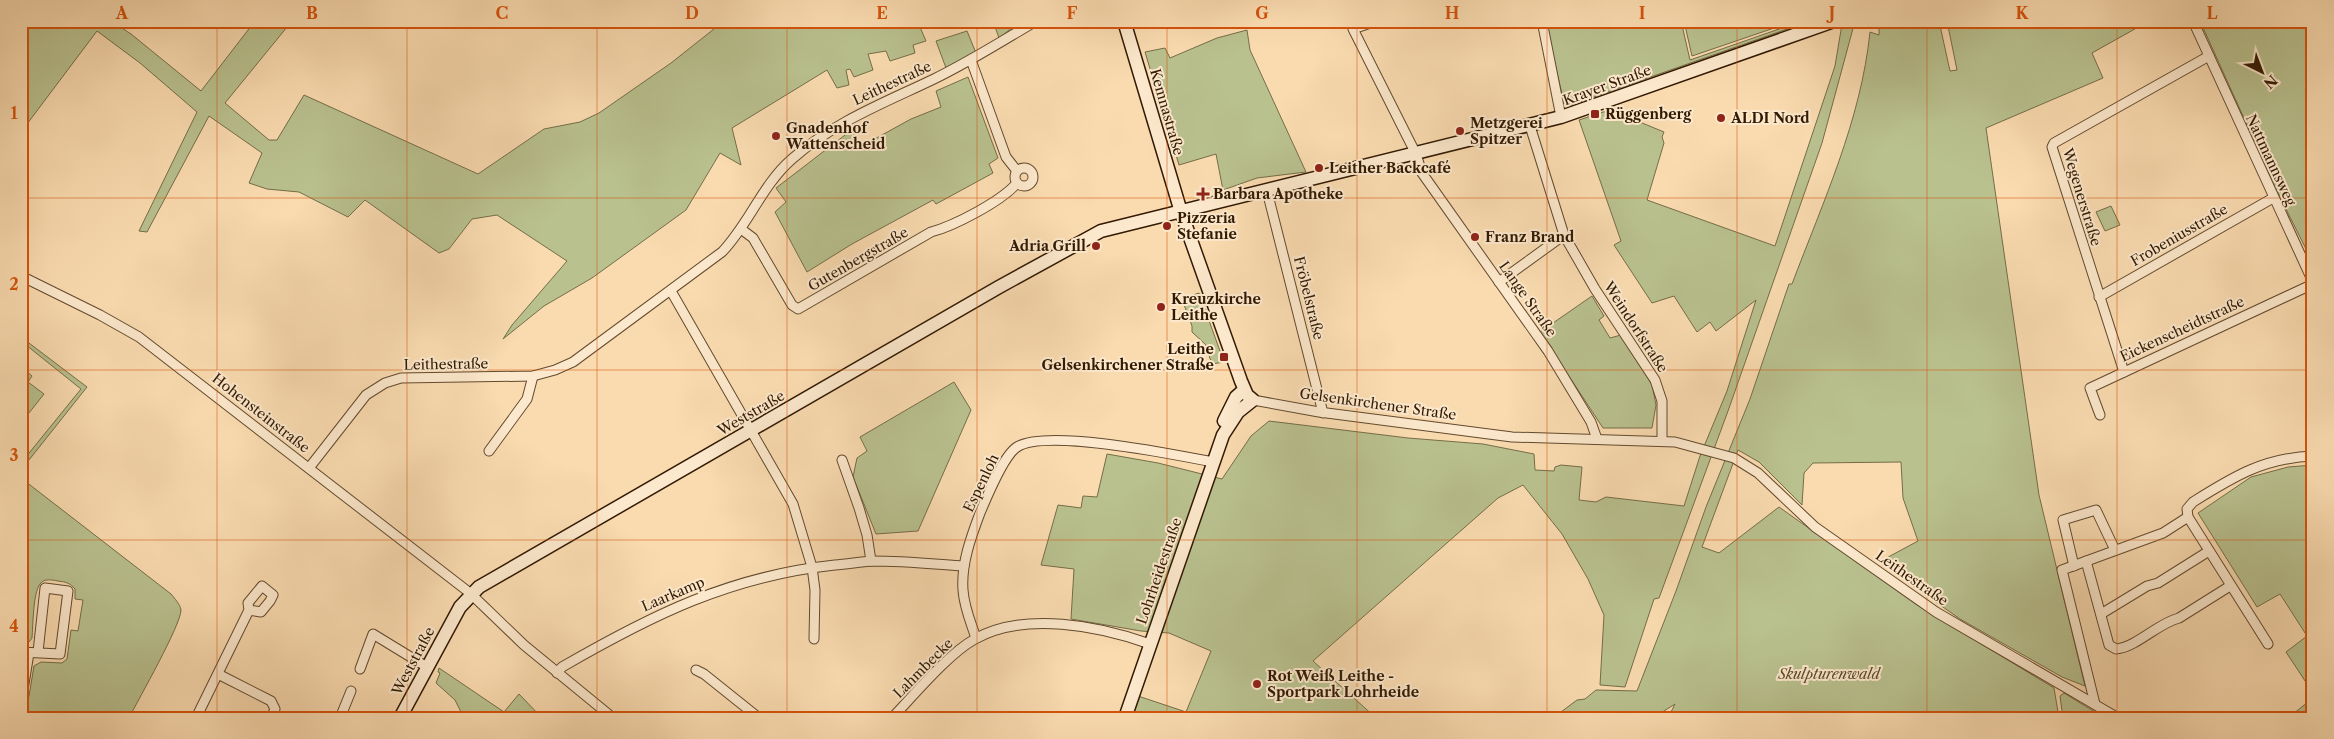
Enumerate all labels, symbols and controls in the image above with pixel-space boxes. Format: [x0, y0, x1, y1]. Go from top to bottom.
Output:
text: A [115, 3, 129, 23]
text: B [306, 3, 318, 23]
text: C [496, 3, 508, 23]
text: D [685, 3, 699, 23]
text: E [876, 3, 888, 23]
text: F [1067, 3, 1078, 23]
text: G [1255, 3, 1269, 23]
text: H [1445, 3, 1459, 23]
text: I [1639, 3, 1646, 23]
text: J [1826, 3, 1835, 23]
text: K [2016, 3, 2030, 23]
text: L [2206, 3, 2218, 23]
north arrow [2236, 48, 2286, 98]
street label: Leithestraße [850, 57, 934, 109]
street label: Krayer Straße [1560, 61, 1654, 109]
street label: Kemnastraße [1146, 67, 1188, 158]
text: N [2260, 71, 2281, 92]
text: 1 [10, 103, 18, 123]
place label: Rüggenberg [1605, 105, 1692, 123]
marker: Rüggenberg [1589, 108, 1601, 120]
place label: ALDI Nord [1730, 109, 1810, 127]
street label: Nattmannsweg [2242, 111, 2300, 209]
marker: ALDI Nord [1715, 112, 1727, 124]
place label: Metzgerei Spitzer [1470, 114, 1543, 148]
place label: Gnadenhof Wattenscheid [785, 119, 886, 153]
marker: Metzgerei Spitzer [1454, 125, 1466, 137]
marker: Gnadenhof Wattenscheid [770, 130, 782, 142]
street label: Wegenerstraße [2058, 145, 2105, 248]
place label: Leither Backcafé [1329, 159, 1451, 177]
marker: Leither Backcafé [1313, 162, 1325, 174]
place label: Barbara Apotheke [1213, 185, 1343, 203]
marker: Barbara Apotheke [1197, 188, 1209, 200]
street label: Frobeniusstraße [2127, 200, 2231, 270]
place label: Pizzeria Stefanie [1177, 209, 1237, 243]
marker: Pizzeria Stefanie [1161, 220, 1173, 232]
street label: Gutenbergstraße [805, 223, 911, 295]
place label: Franz Brand [1485, 228, 1575, 246]
marker: Franz Brand [1469, 231, 1481, 243]
place label: Adria Grill [1008, 237, 1086, 255]
marker: Adria Grill [1090, 240, 1102, 252]
street label: Fröbelstraße [1290, 254, 1328, 342]
street label: Lange Straße [1495, 258, 1561, 340]
text: 2 [9, 274, 19, 294]
street label: Weindorfstraße [1599, 277, 1672, 376]
place label: Kreuzkirche Leithe [1171, 290, 1261, 324]
street label: Eickenscheidtstraße [2117, 292, 2247, 366]
marker: Kreuzkirche Leithe [1155, 301, 1167, 313]
place label: Leithe Gelsenkirchener Straße [1041, 340, 1214, 374]
marker: Leithe Gelsenkirchener Straße [1218, 351, 1230, 363]
street label: Leithestraße [404, 354, 489, 374]
street label: Hohensteinstraße [208, 369, 314, 457]
street label: Gelsenkirchener Straße [1298, 384, 1458, 424]
street label: Weststraße [713, 386, 788, 440]
text: 3 [9, 445, 19, 465]
street label: Espenloh [959, 451, 1003, 515]
street label: Lohrheidestraße [1132, 515, 1186, 627]
street label: Leithestraße [1872, 546, 1952, 610]
street label: Laarkamp [639, 573, 707, 615]
text: 4 [9, 616, 19, 636]
street label: Weststraße [387, 624, 439, 699]
street label: Lahmbecke [889, 634, 957, 702]
park label: Skulpturenwald [1777, 665, 1882, 683]
place label: Rot Weiß Leithe - Sportpark Lohrheide [1267, 667, 1419, 701]
marker: Rot Weiß Leithe - Sportpark Lohrheide [1251, 678, 1263, 690]

